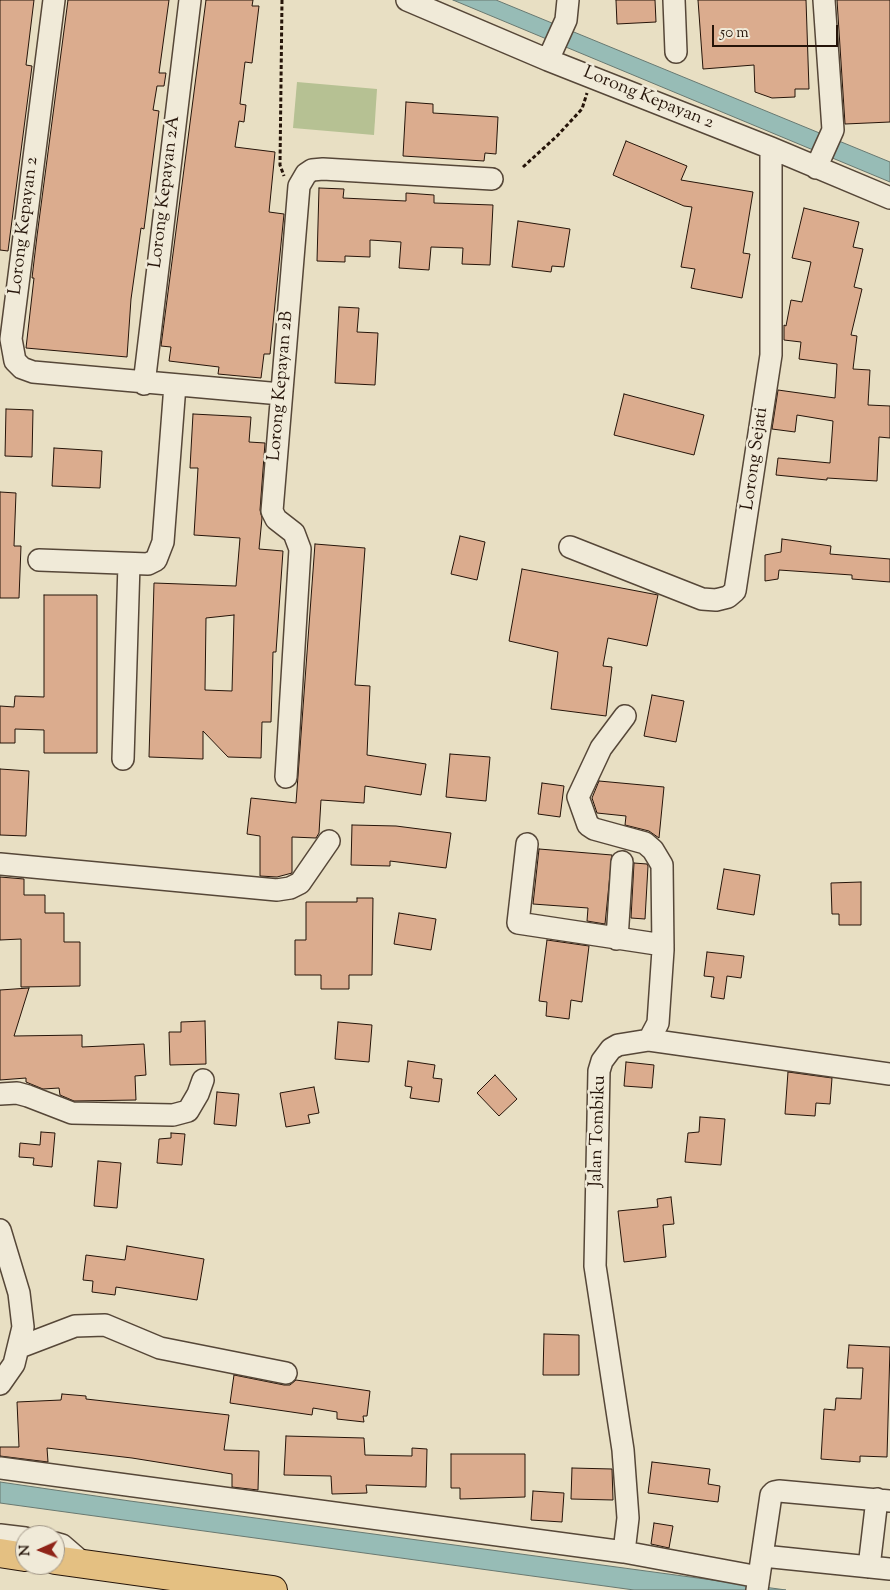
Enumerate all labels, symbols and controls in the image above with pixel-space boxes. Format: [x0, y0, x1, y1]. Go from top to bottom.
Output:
scale bar [715, 15, 841, 47]
text: 50 m [720, 23, 749, 44]
street label: Lorong Kepayan 2 [580, 63, 716, 135]
street label: Lorong Kepayan 2A [146, 114, 186, 270]
street label: Lorong Kepayan 2 [6, 156, 44, 296]
street label: Lorong Kepayan 2B [265, 310, 299, 462]
street label: Lorong Sejati [738, 406, 774, 512]
street label: Jalan Tombiku [586, 1075, 612, 1187]
north arrow [15, 1525, 65, 1575]
text: N [16, 1545, 36, 1556]

